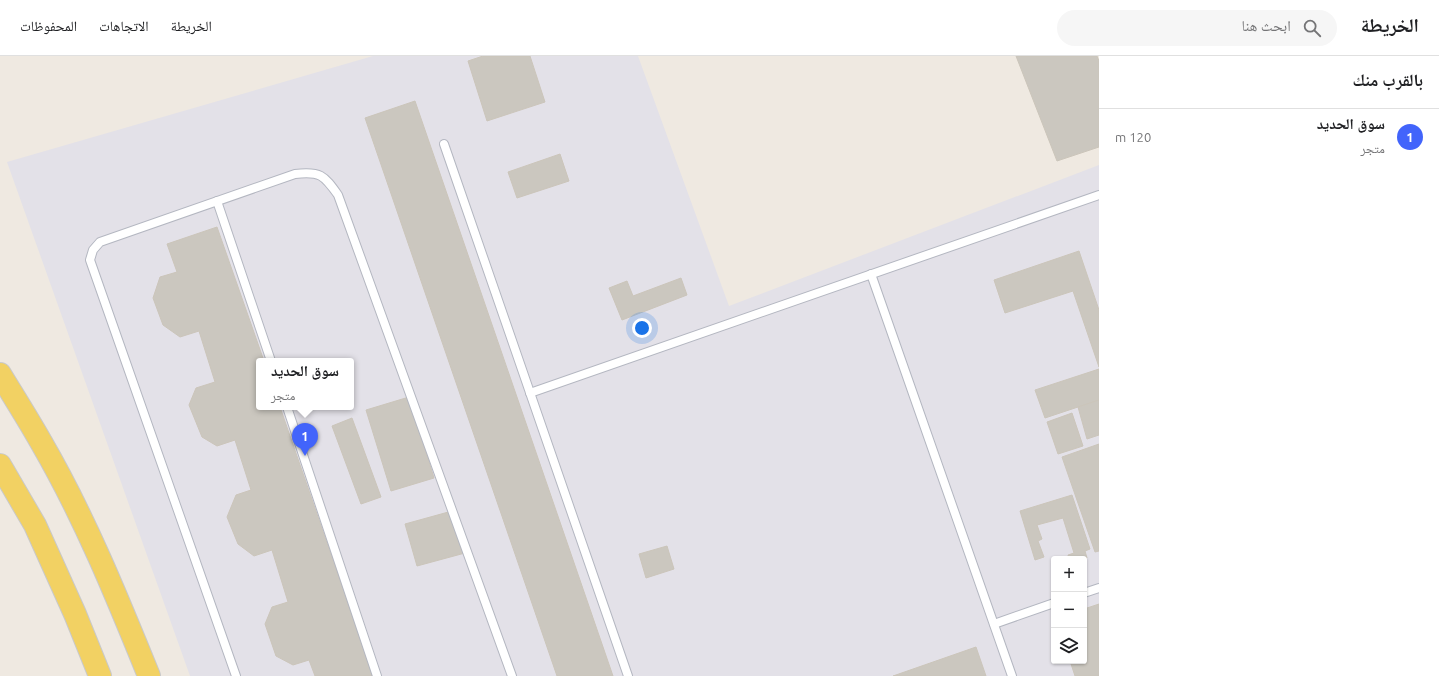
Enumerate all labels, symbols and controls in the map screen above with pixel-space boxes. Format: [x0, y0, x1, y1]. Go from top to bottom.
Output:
search box [1057, 10, 1337, 46]
text: الخريطة [1361, 14, 1419, 36]
text: ابحث هنا [1242, 17, 1291, 34]
icon: search [1301, 17, 1323, 39]
text: المحفوظات [20, 18, 77, 34]
text: الاتجاهات [99, 18, 149, 34]
text: الخريطة [171, 18, 212, 34]
text: بالقرب منك [1353, 70, 1423, 89]
text: سوق الحديد [1317, 115, 1385, 132]
text: 120 m [1115, 130, 1151, 144]
text: 1 [1406, 130, 1414, 144]
text: متجر [1360, 141, 1385, 155]
your location [632, 318, 652, 338]
popup [256, 358, 354, 410]
text: سوق الحديد [271, 362, 339, 379]
text: متجر [271, 388, 295, 402]
pin: 1 [292, 423, 318, 456]
map controls [1051, 556, 1087, 664]
button: + [1051, 556, 1087, 592]
button: − [1051, 592, 1087, 628]
button: layers [1051, 628, 1087, 664]

